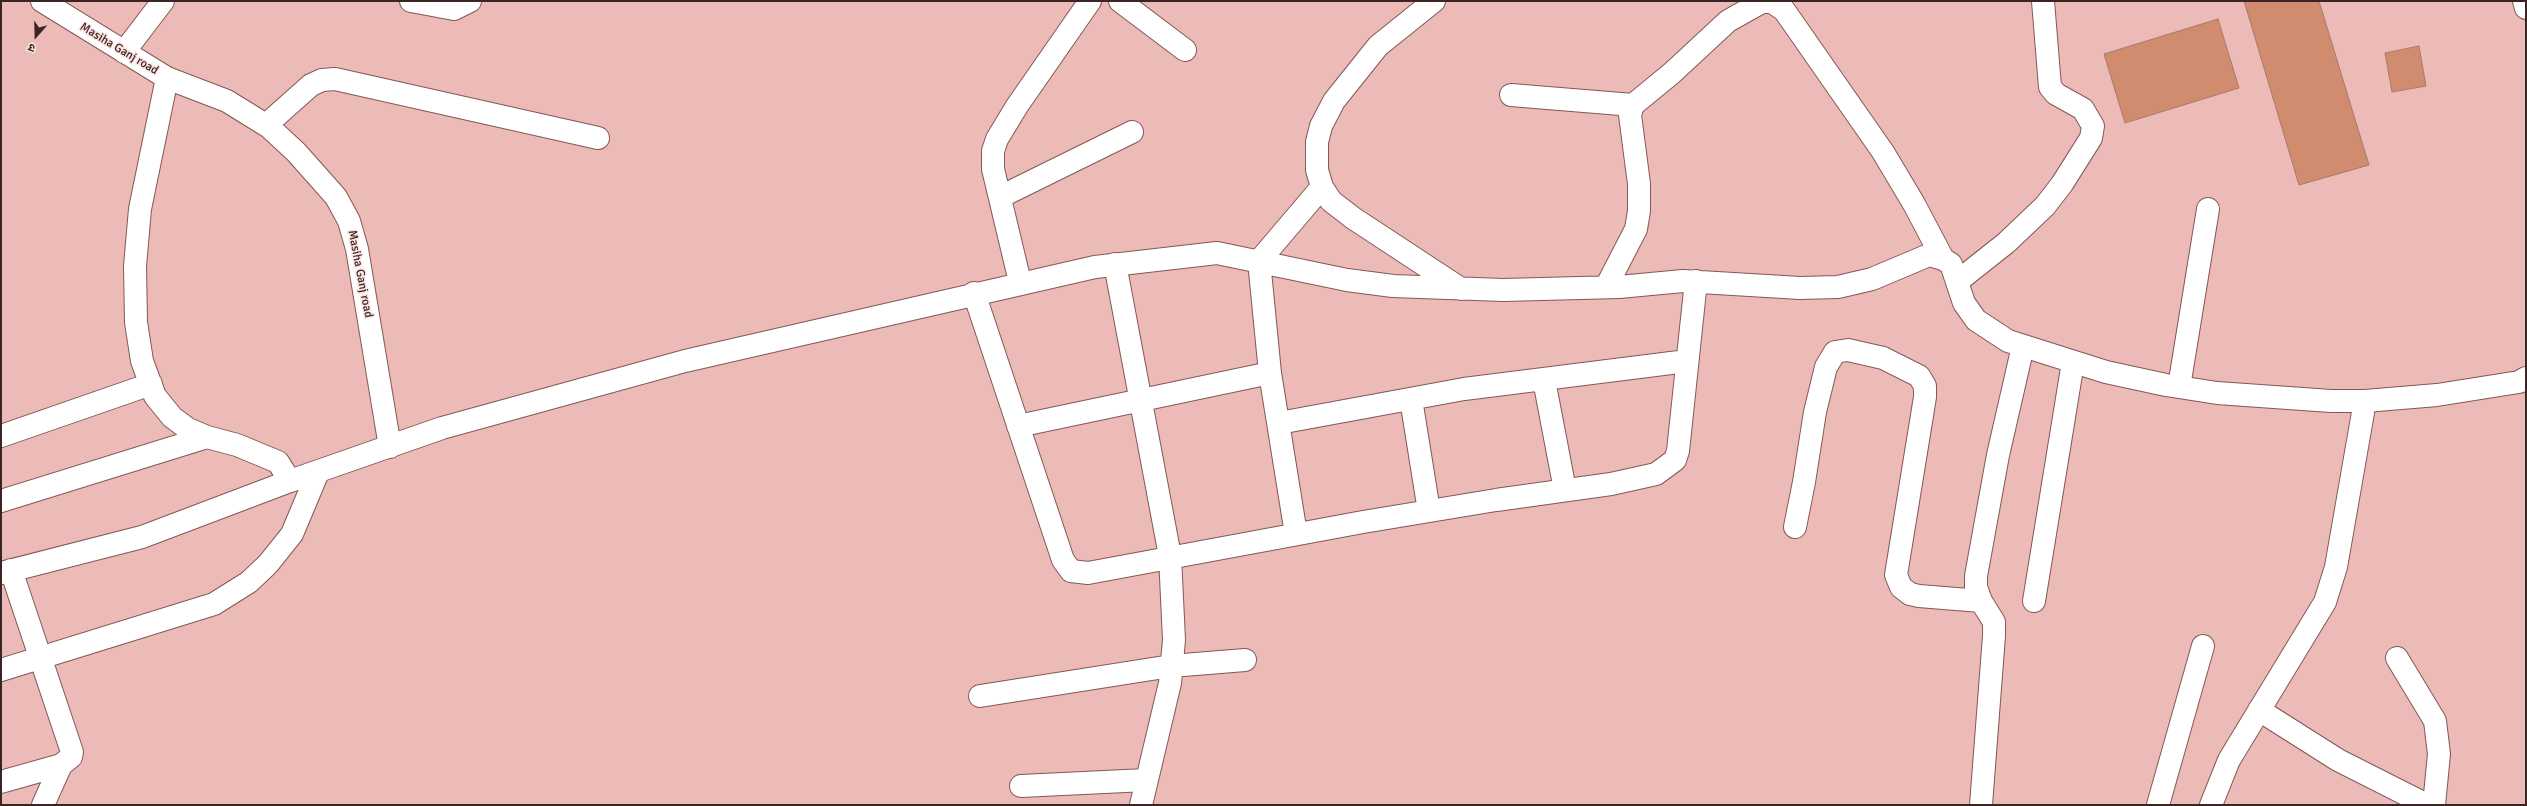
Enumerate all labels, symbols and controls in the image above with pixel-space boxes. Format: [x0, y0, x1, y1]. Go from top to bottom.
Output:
north arrow [16, 16, 56, 56]
street label: Masiha Ganj road [77, 20, 161, 78]
text: उ [26, 41, 37, 55]
street label: Masiha Ganj road [344, 229, 376, 319]

